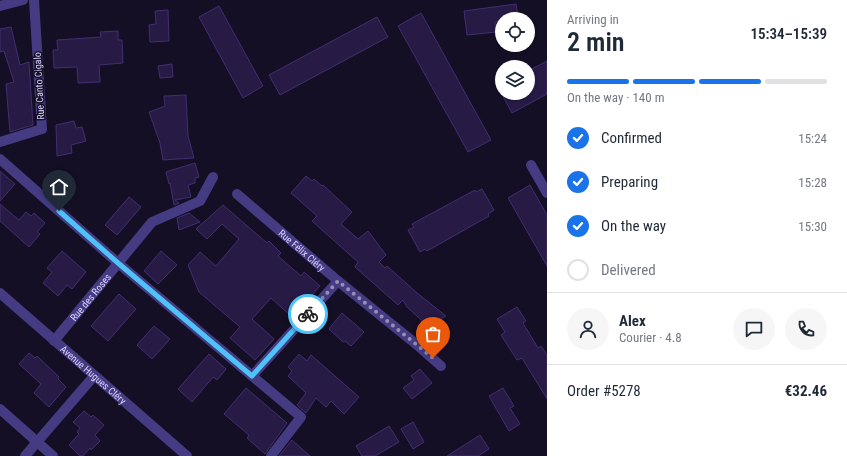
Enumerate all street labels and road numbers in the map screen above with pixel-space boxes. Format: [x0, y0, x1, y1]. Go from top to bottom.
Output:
street label: Rue Canto Cigalo [32, 52, 46, 120]
street label: Rue Félix Cléry [277, 227, 328, 273]
street label: Rue des Roses [68, 271, 113, 323]
street label: Avenue Hugues Cléry [58, 343, 129, 406]

